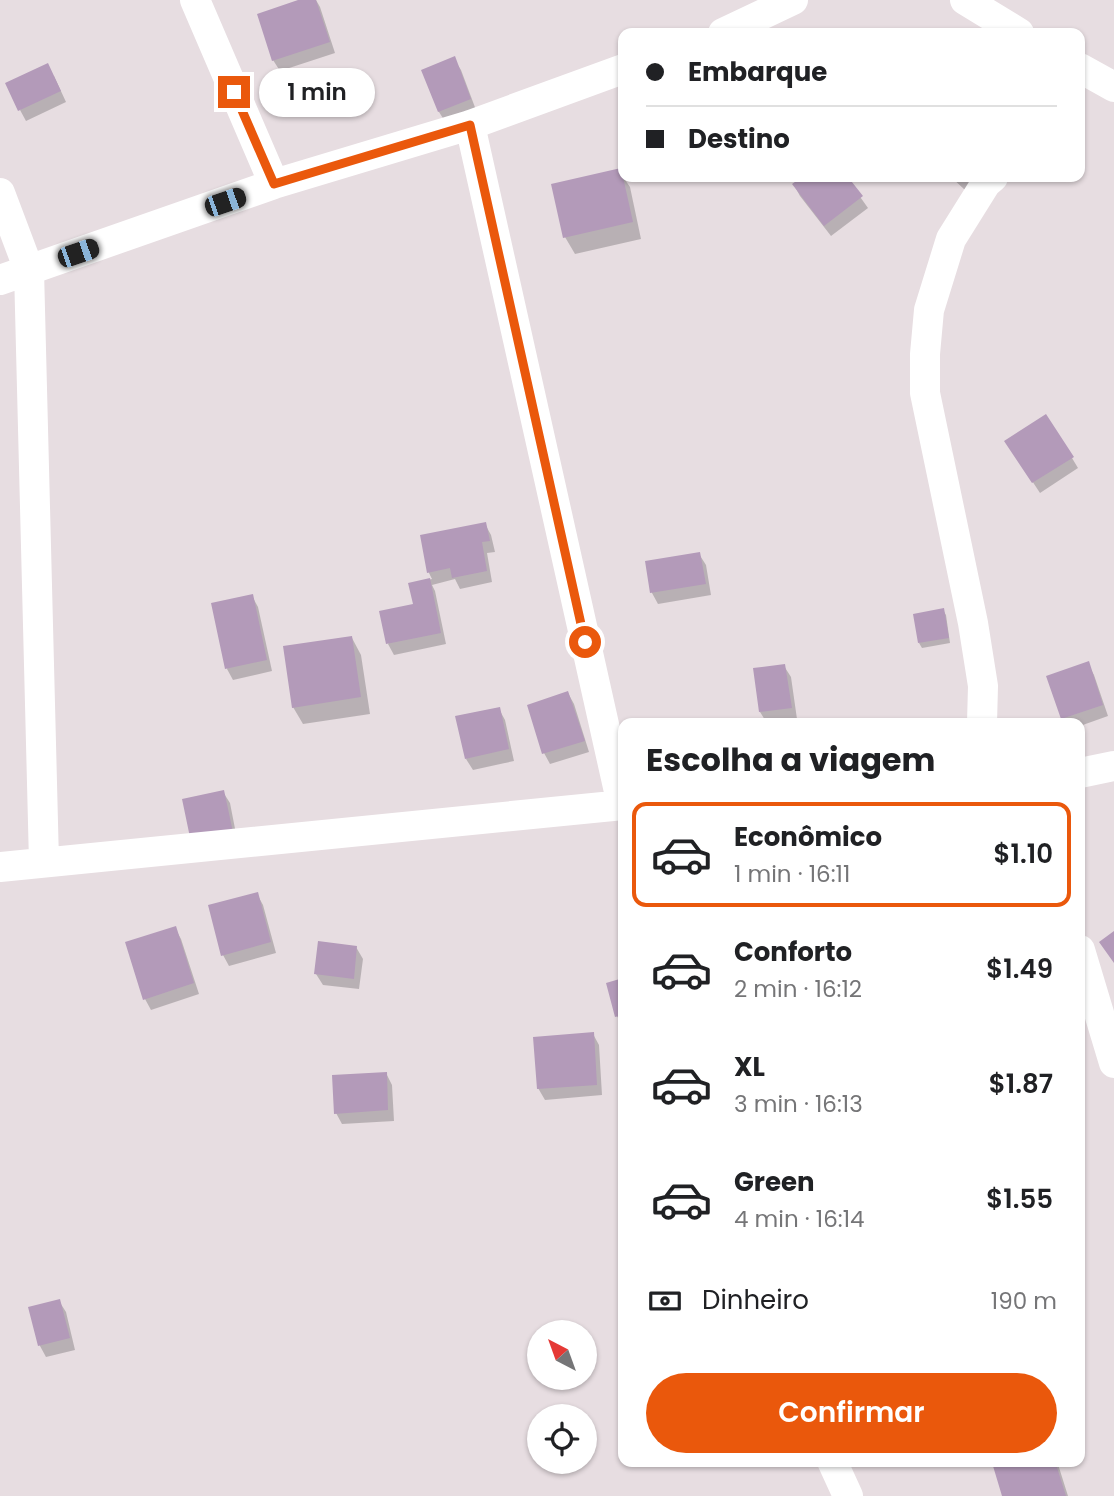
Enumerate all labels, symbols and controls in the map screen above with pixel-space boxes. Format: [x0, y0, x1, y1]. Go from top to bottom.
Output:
text: Embarque [688, 54, 827, 90]
callout: 1 min [258, 68, 374, 116]
route end [218, 76, 250, 108]
text: 1 min [287, 76, 347, 108]
text: Destino [688, 121, 790, 157]
car [202, 185, 249, 219]
car [55, 236, 102, 270]
route start [569, 626, 601, 658]
text: Escolha a viagem [646, 737, 935, 782]
text: Econômico [734, 819, 882, 855]
icon: car [650, 823, 713, 886]
text: $1.10 [994, 836, 1053, 872]
text: 1 min · 16:11 [734, 858, 850, 890]
text: Conforto [734, 934, 852, 970]
icon: car [650, 938, 713, 1001]
text: $1.49 [986, 951, 1053, 987]
text: 2 min · 16:12 [734, 973, 862, 1005]
text: XL [734, 1049, 765, 1085]
icon: car [650, 1053, 713, 1116]
text: $1.87 [989, 1066, 1053, 1102]
text: 3 min · 16:13 [734, 1088, 863, 1120]
text: Green [734, 1164, 815, 1200]
icon: car [650, 1168, 713, 1231]
text: $1.55 [986, 1181, 1053, 1217]
text: 4 min · 16:14 [734, 1203, 865, 1235]
icon: cash [646, 1282, 684, 1320]
text: Dinheiro [702, 1282, 809, 1318]
text: 190 m [991, 1285, 1057, 1317]
north arrow [527, 1320, 597, 1390]
map controls [527, 1320, 597, 1474]
button: Confirmar [646, 1373, 1057, 1453]
button: locate [527, 1404, 597, 1474]

